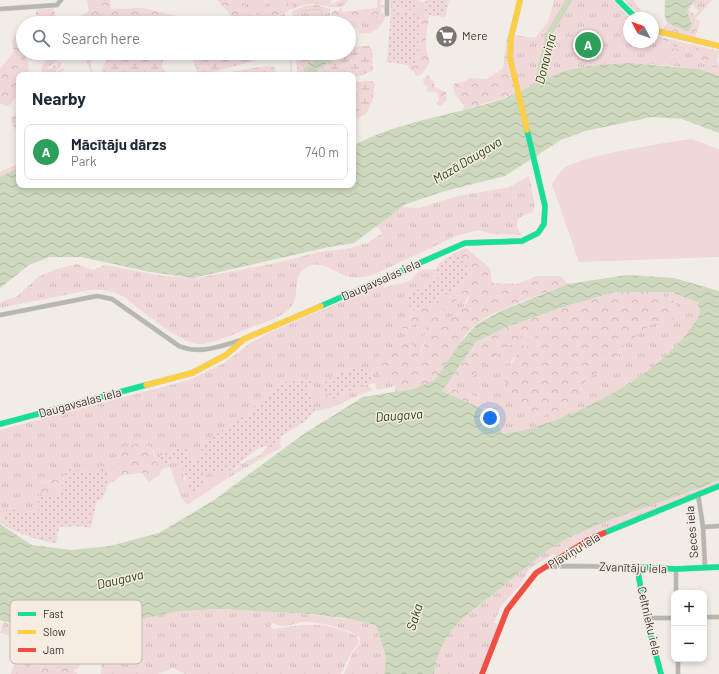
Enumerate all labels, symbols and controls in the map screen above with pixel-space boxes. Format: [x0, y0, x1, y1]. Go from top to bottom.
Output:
north arrow [623, 12, 659, 48]
search box [16, 16, 356, 60]
supermarket icon: Mere [434, 23, 460, 49]
icon: search [30, 27, 52, 49]
place label: Mere [462, 28, 488, 42]
text: Search here [62, 29, 140, 47]
pin: A [575, 30, 601, 60]
water label: Donaviņa [531, 32, 559, 86]
text: Nearby [32, 88, 86, 108]
water label: Mazā Daugava [429, 133, 505, 187]
text: Mācītāju dārzs [71, 135, 167, 153]
text: A [42, 144, 50, 160]
text: 740 m [305, 144, 339, 160]
text: Park [71, 153, 97, 169]
street label: Daugavsalas iela [339, 255, 422, 303]
street label: Daugavsalas iela [37, 384, 123, 420]
water label: Daugava [375, 405, 423, 425]
your location [480, 408, 500, 428]
street label: Seces iela [682, 505, 700, 559]
street label: Pļaviņu iela [545, 529, 602, 571]
street label: Zvanītāju iela [599, 559, 667, 575]
water label: Daugava [95, 566, 145, 592]
street label: Celtnieku iela [635, 585, 665, 656]
map controls [671, 590, 707, 662]
button: + [671, 590, 707, 626]
legend [10, 600, 142, 664]
water label: Saka [402, 602, 426, 632]
text: Fast [43, 607, 64, 620]
text: Slow [43, 625, 66, 638]
button: − [671, 626, 707, 662]
text: Jam [43, 643, 64, 656]

